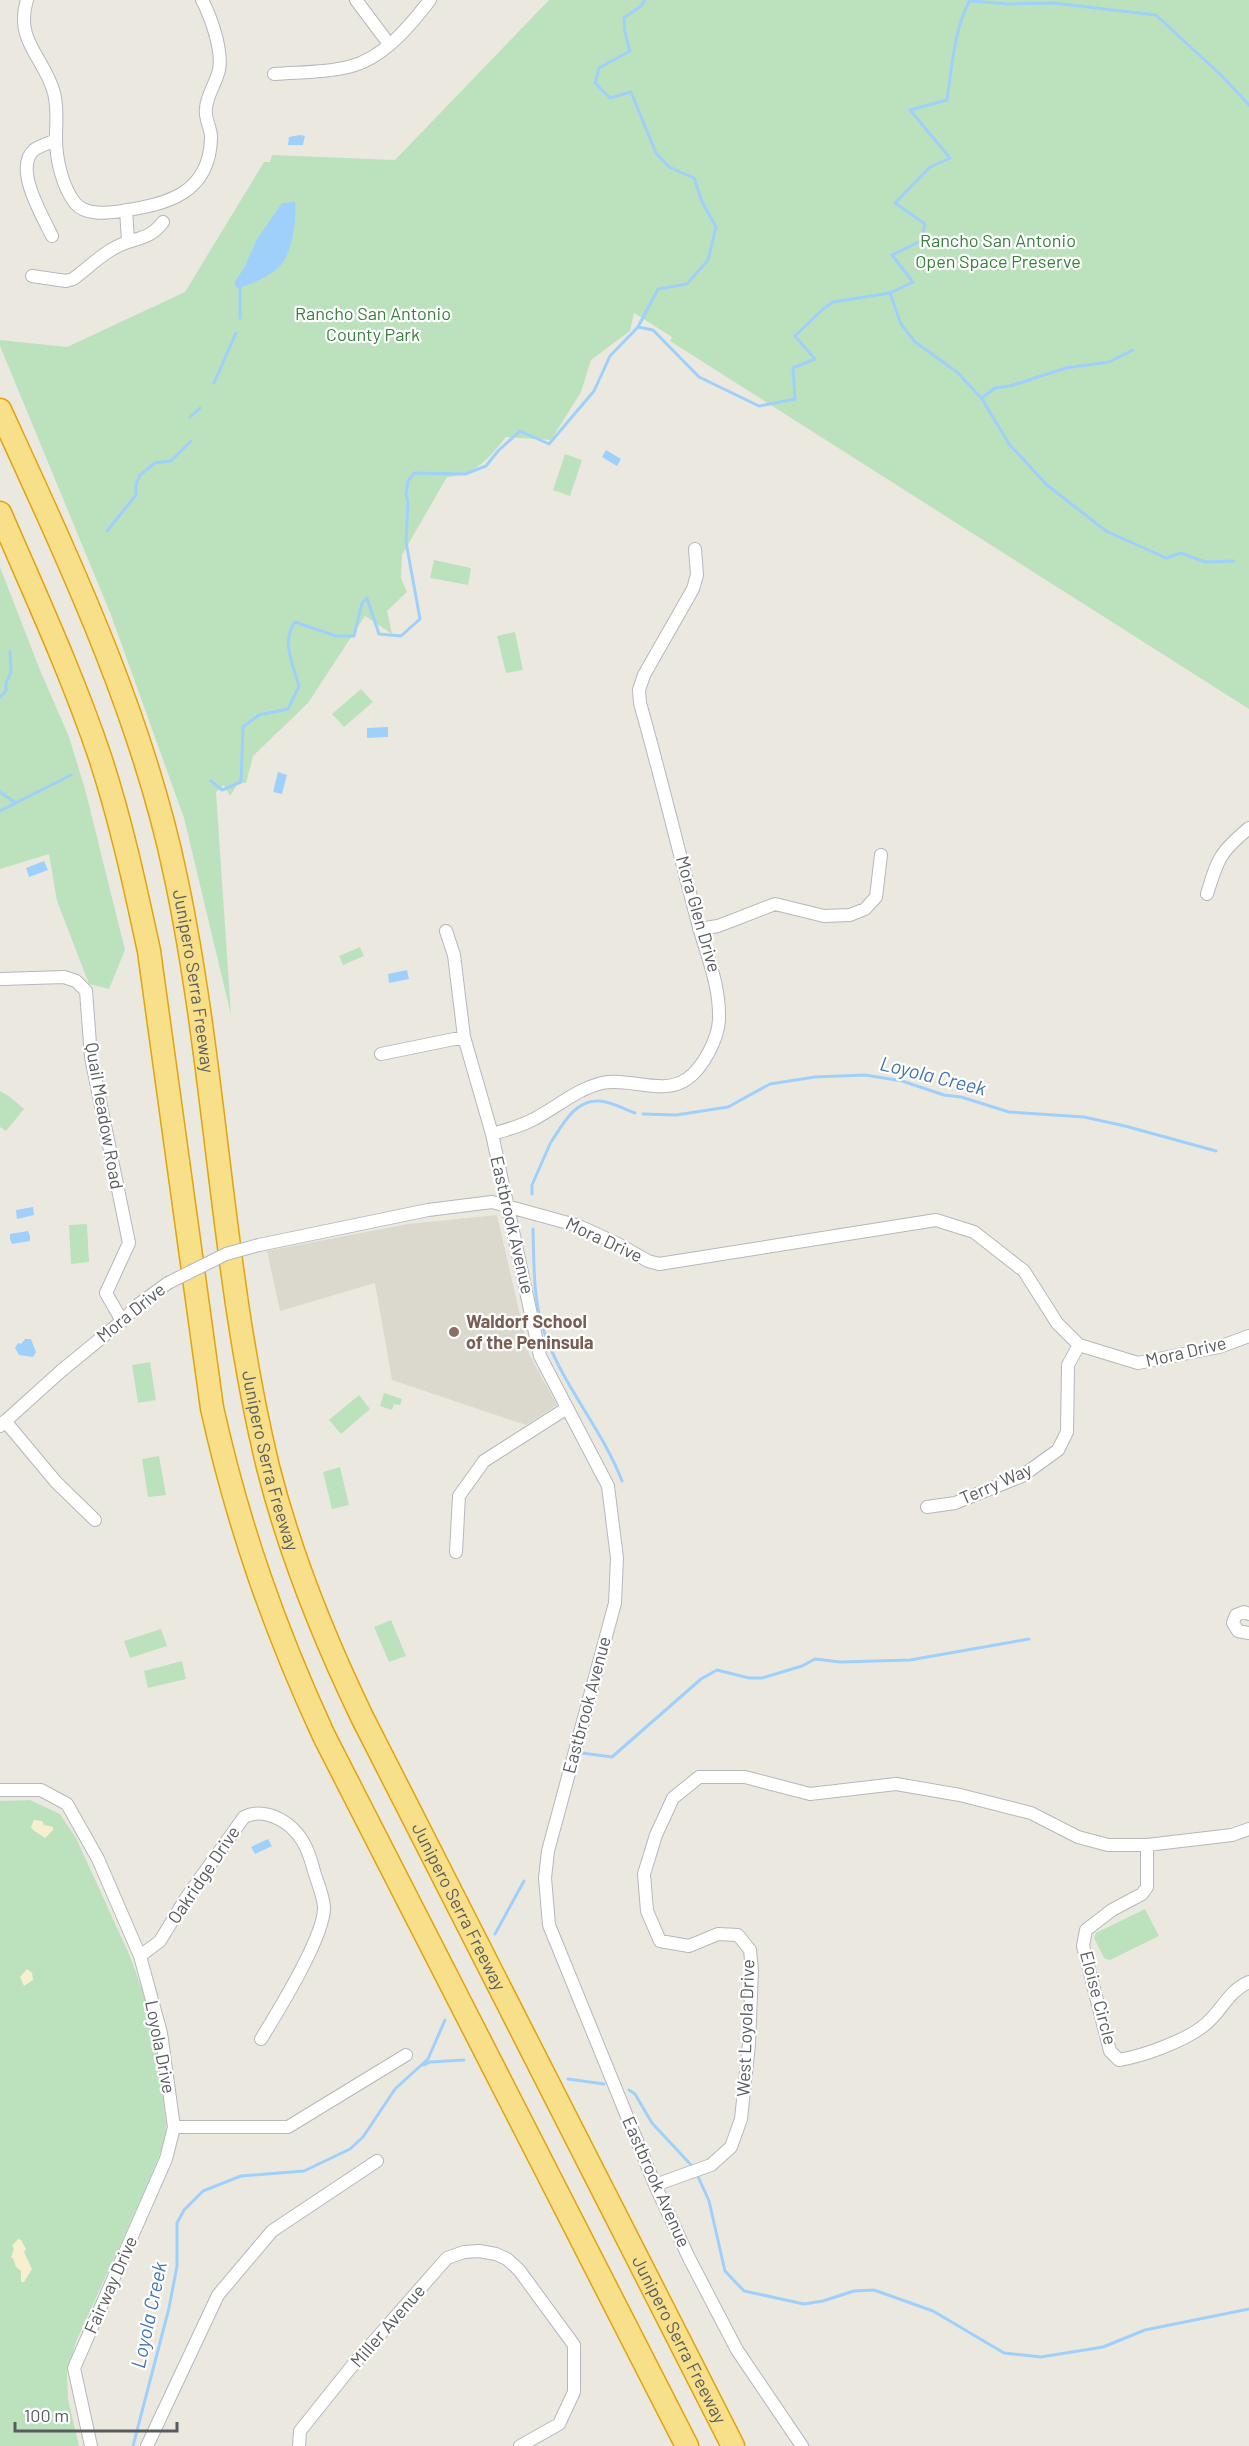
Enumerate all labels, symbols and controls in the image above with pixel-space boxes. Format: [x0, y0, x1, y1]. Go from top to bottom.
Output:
park label: Rancho San Antonio Open Space Preserve [915, 229, 1081, 272]
park label: Rancho San Antonio County Park [295, 302, 451, 345]
street label: Mora Glen Drive [672, 853, 726, 975]
street label: Junipero Serra Freeway [169, 888, 219, 1074]
street label: Quail Meadow Road [81, 1041, 129, 1191]
water label: Loyola Creek [878, 1050, 989, 1100]
street label: Eastbrook Avenue [486, 1154, 540, 1296]
street label: Mora Drive [563, 1212, 646, 1266]
street label: Mora Drive [92, 1278, 169, 1347]
place label: Waldorf School of the Peninsula [466, 1310, 593, 1353]
marker: Waldorf School of the Peninsula [447, 1325, 461, 1339]
street label: Mora Drive [1143, 1331, 1228, 1371]
street label: Junipero Serra Freeway [238, 1369, 304, 1554]
street label: Terry Way [956, 1457, 1035, 1509]
street label: Eastbrook Avenue [557, 1634, 615, 1776]
street label: Junipero Serra Freeway [408, 1819, 511, 1994]
street label: Oakridge Drive [162, 1821, 244, 1928]
street label: Eloise Circle [1076, 1948, 1122, 2047]
street label: West Loyola Drive [732, 1959, 758, 2097]
street label: Loyola Drive [141, 1998, 181, 2095]
street label: Eastbrook Avenue [618, 2113, 696, 2250]
street label: Fairway Drive [79, 2232, 141, 2337]
street label: Junipero Serra Freeway [628, 2252, 732, 2427]
water label: Loyola Creek [125, 2259, 171, 2370]
street label: Miller Avenue [345, 2279, 429, 2371]
scale bar [15, 2395, 177, 2433]
text: 100 m [24, 2404, 69, 2426]

